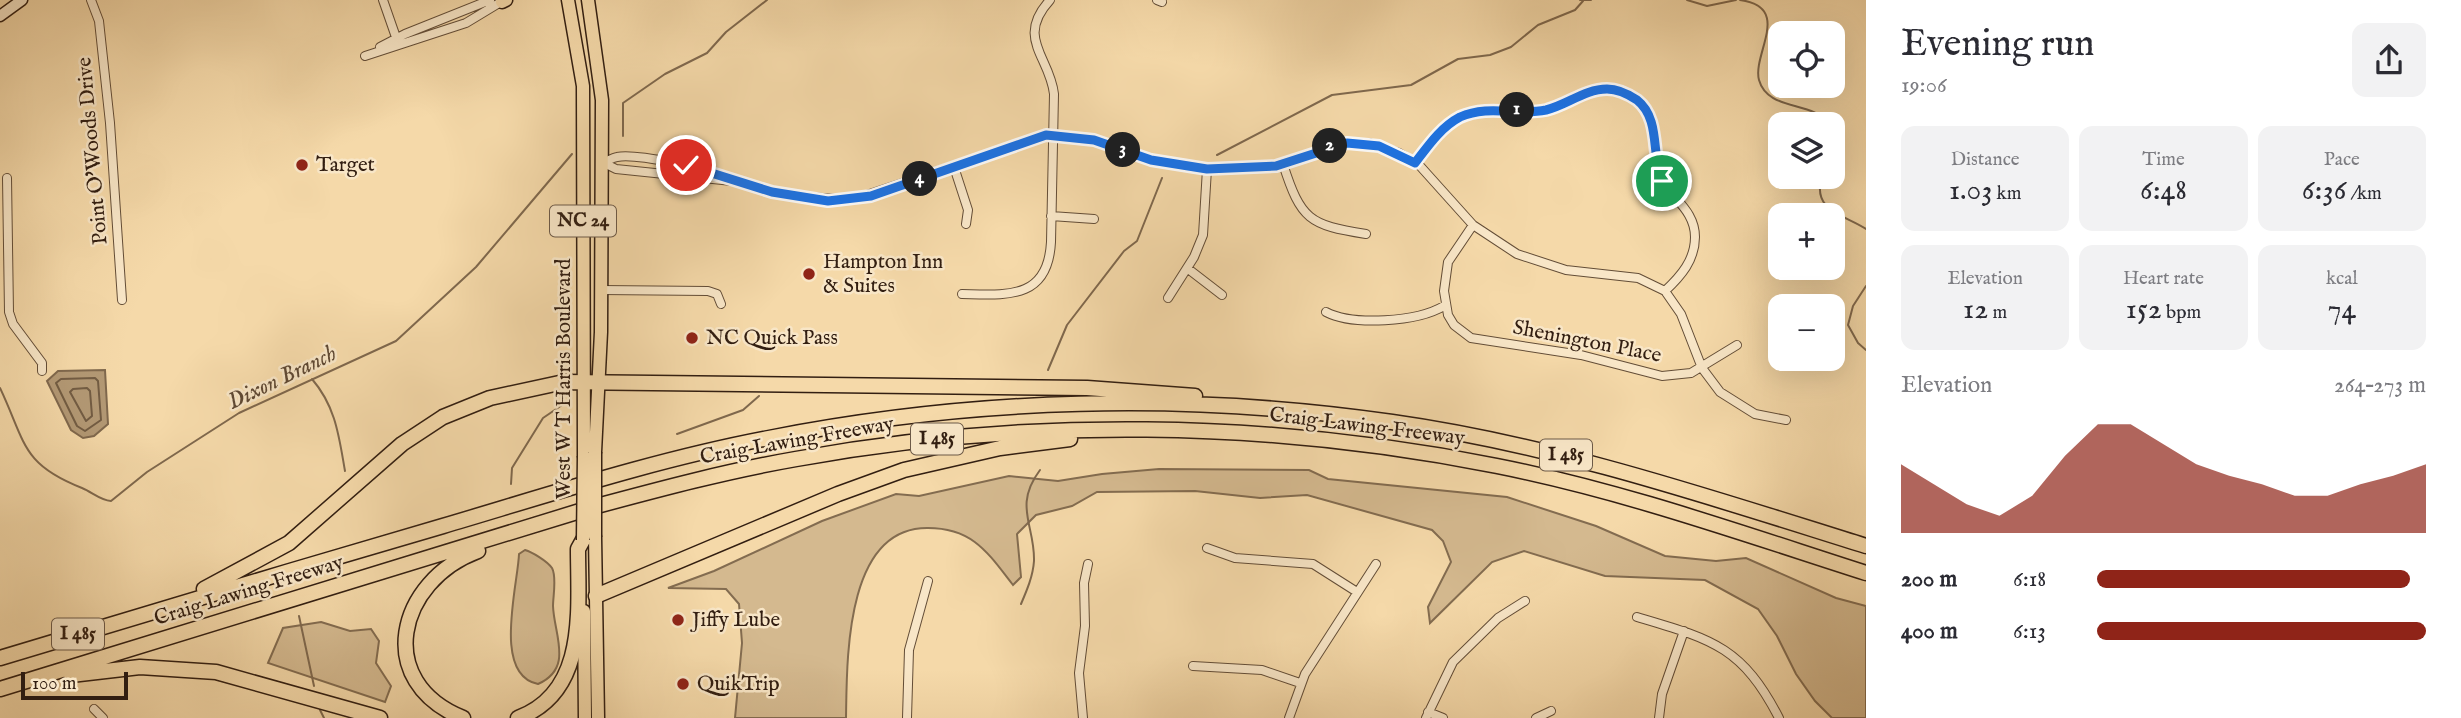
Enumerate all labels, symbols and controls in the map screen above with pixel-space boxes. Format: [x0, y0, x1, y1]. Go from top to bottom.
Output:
map controls [1768, 21, 1845, 371]
button: locate [1768, 21, 1845, 98]
text: Evening run [1901, 21, 2095, 69]
button: share [2352, 23, 2426, 97]
street label: Point O'Woods Drive [71, 56, 115, 246]
text: 19:06 [1901, 71, 1947, 100]
pin: 1 [1500, 92, 1534, 128]
text: 1 [1513, 97, 1520, 121]
button: layers [1768, 112, 1845, 189]
pin: 2 [1312, 128, 1348, 164]
pin: 3 [1106, 132, 1140, 168]
text: 2 [1325, 133, 1334, 157]
pin [656, 135, 716, 195]
text: 3 [1119, 137, 1126, 161]
icon: check [667, 146, 705, 184]
text: Distance [1951, 148, 2020, 172]
text: Time [2142, 148, 2185, 172]
text: Pace [2324, 148, 2360, 172]
pin [1632, 151, 1692, 211]
place label: Target [316, 152, 375, 179]
marker: Target [294, 157, 310, 173]
pin: 4 [902, 162, 937, 196]
icon: arrive [1643, 162, 1681, 200]
text: 4 [915, 166, 924, 190]
text: 1.03 [1949, 172, 1992, 210]
text: 6:48 [2140, 172, 2187, 210]
text: 6:36 [2302, 172, 2346, 210]
text: km [1992, 182, 2021, 206]
text: /km [2346, 182, 2382, 206]
button: + [1768, 203, 1845, 280]
road number: NC 24 [550, 206, 616, 236]
place label: Hampton Inn & Suites [823, 249, 943, 300]
street label: West W T Harris Boulevard [551, 258, 578, 499]
marker: Hampton Inn & Suites [801, 266, 817, 282]
text: Elevation [1947, 267, 2023, 291]
text: Heart rate [2123, 267, 2204, 291]
text: kcal [2326, 267, 2358, 291]
text: 12 [1963, 291, 1988, 329]
text: 152 [2126, 291, 2162, 329]
text: 74 [2327, 291, 2356, 329]
button: − [1768, 294, 1845, 371]
text: m [1988, 301, 2007, 325]
text: bpm [2162, 301, 2201, 325]
street label: Shenington Place [1510, 314, 1664, 370]
place label: NC Quick Pass [706, 325, 838, 352]
marker: NC Quick Pass [684, 330, 700, 346]
water label: Dixon Branch [223, 339, 341, 417]
text: Elevation [1901, 371, 1992, 400]
text: 264–273 m [2334, 371, 2426, 400]
street label: Craig Lawing Freeway [1268, 402, 1467, 452]
street label: Craig Lawing Freeway [698, 411, 897, 471]
road number: I 485 [911, 424, 963, 454]
road number: I 485 [1540, 440, 1592, 470]
street label: Craig Lawing Freeway [151, 549, 348, 633]
text: 200 m [1901, 565, 1957, 594]
text: 6:18 [2013, 565, 2046, 594]
place label: Jiffy Lube [690, 607, 780, 634]
marker: Jiffy Lube [670, 612, 686, 628]
text: 400 m [1901, 617, 1958, 646]
text: 6:13 [2013, 617, 2046, 646]
road number: I 485 [52, 618, 104, 650]
scale bar [21, 669, 128, 701]
place label: QuikTrip [697, 671, 780, 698]
text: 100 m [32, 672, 76, 696]
marker: QuikTrip [675, 676, 691, 692]

